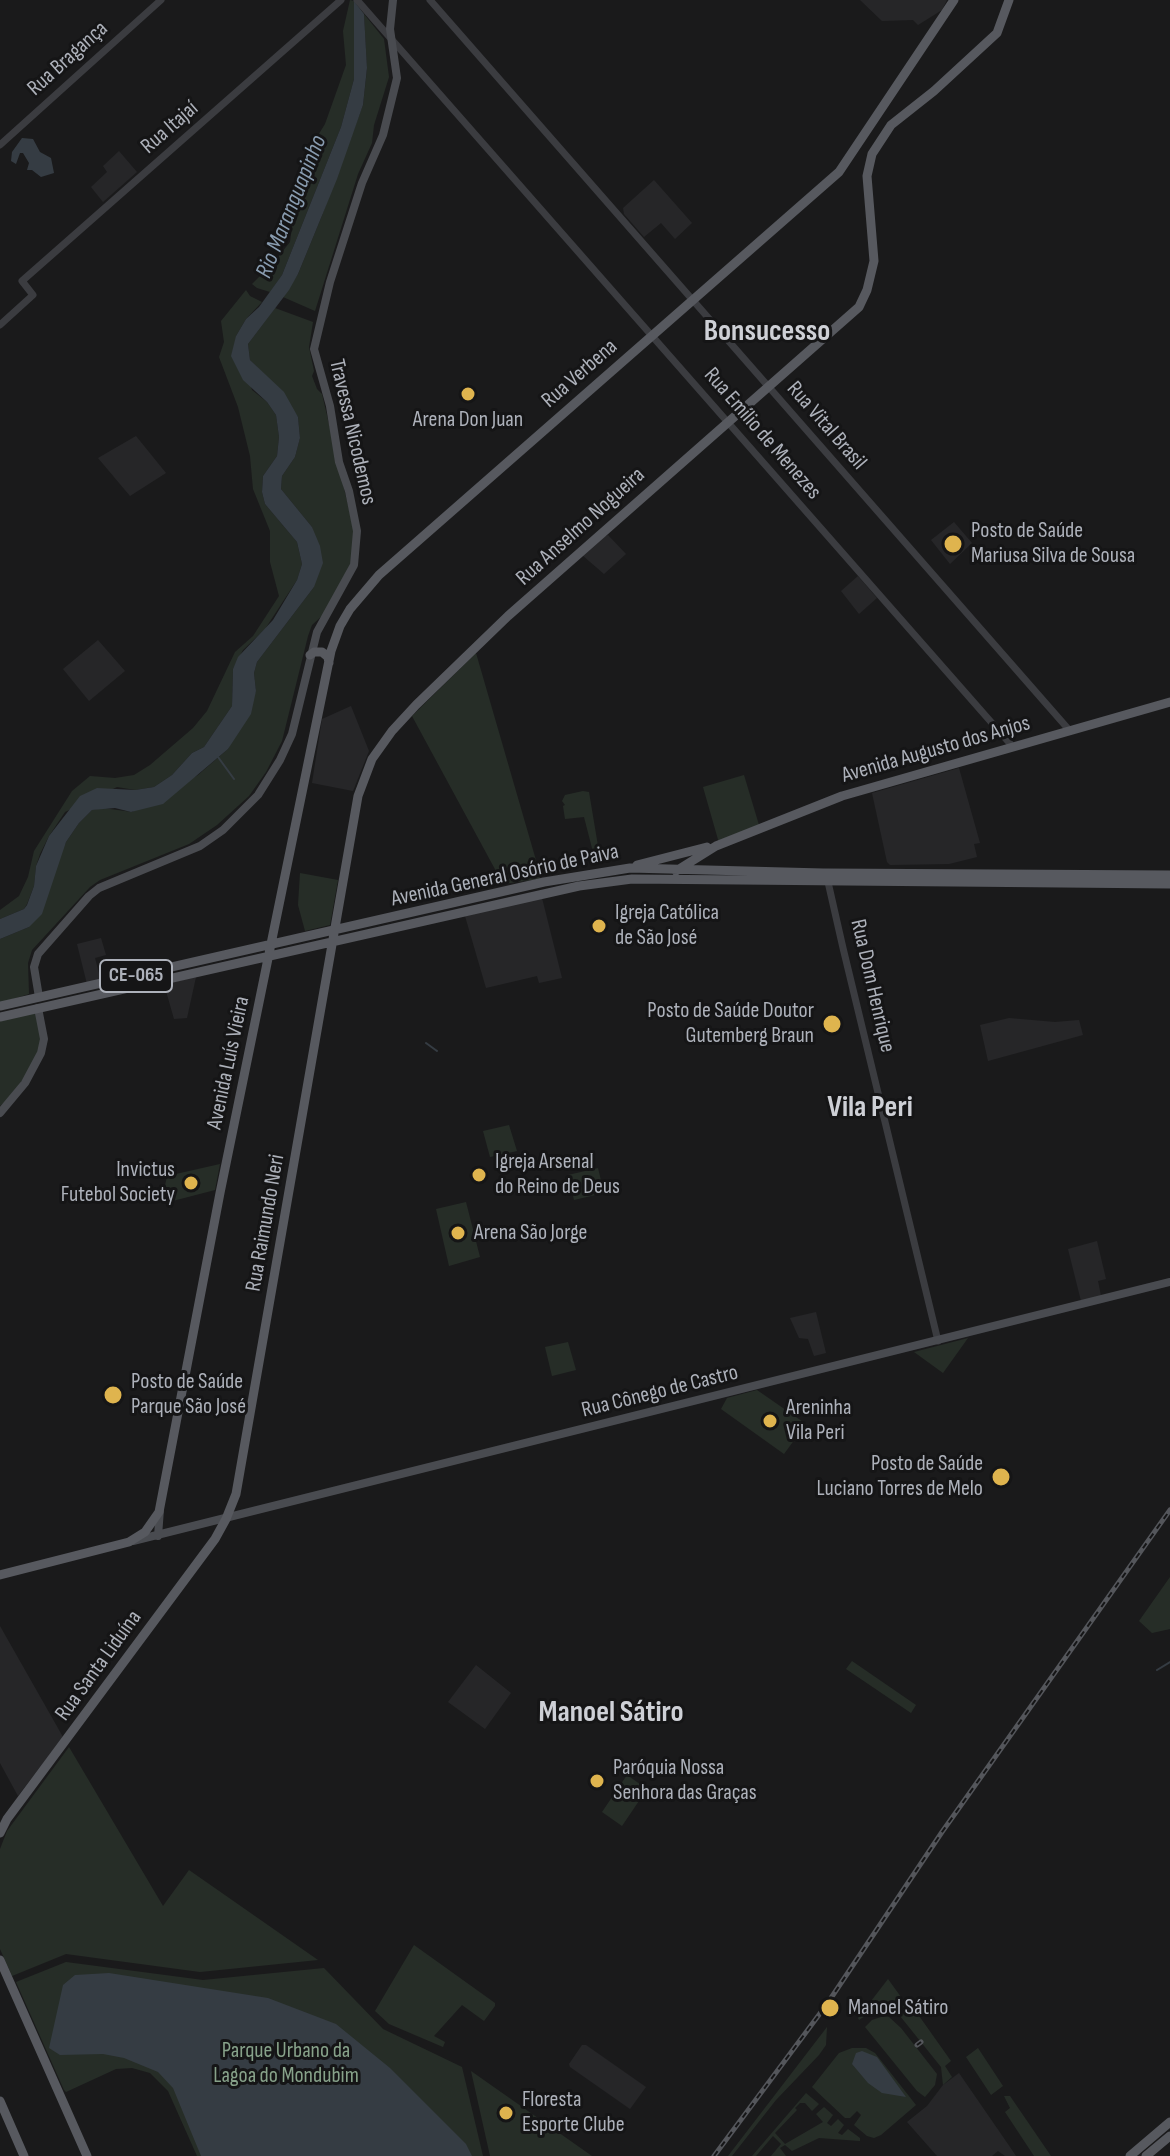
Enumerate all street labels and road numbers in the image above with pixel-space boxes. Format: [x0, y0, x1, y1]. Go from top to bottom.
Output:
street label: Rua Bragança [22, 16, 114, 102]
street label: Rua Itajaí [136, 96, 204, 160]
street label: Rua Verbena [537, 334, 623, 414]
street label: Travessa Nicodemos [322, 357, 382, 507]
street label: Rua Emílio de Menezes [698, 363, 826, 505]
street label: Rua Vital Brasil [781, 376, 871, 476]
street label: Rua Anselmo Nogueira [511, 462, 651, 592]
street label: Avenida Augusto dos Anjos [839, 710, 1033, 790]
street label: Avenida General Osório de Paiva [389, 839, 621, 913]
street label: Rua Dom Henrique [844, 917, 900, 1055]
road number: CE-065 [100, 960, 172, 992]
street label: Avenida Luís Vieira [202, 994, 256, 1132]
street label: Rua Raimundo Neri [241, 1152, 291, 1294]
street label: Rua Cônego de Castro [579, 1360, 741, 1424]
street label: Rua Santa Liduína [50, 1606, 148, 1726]

